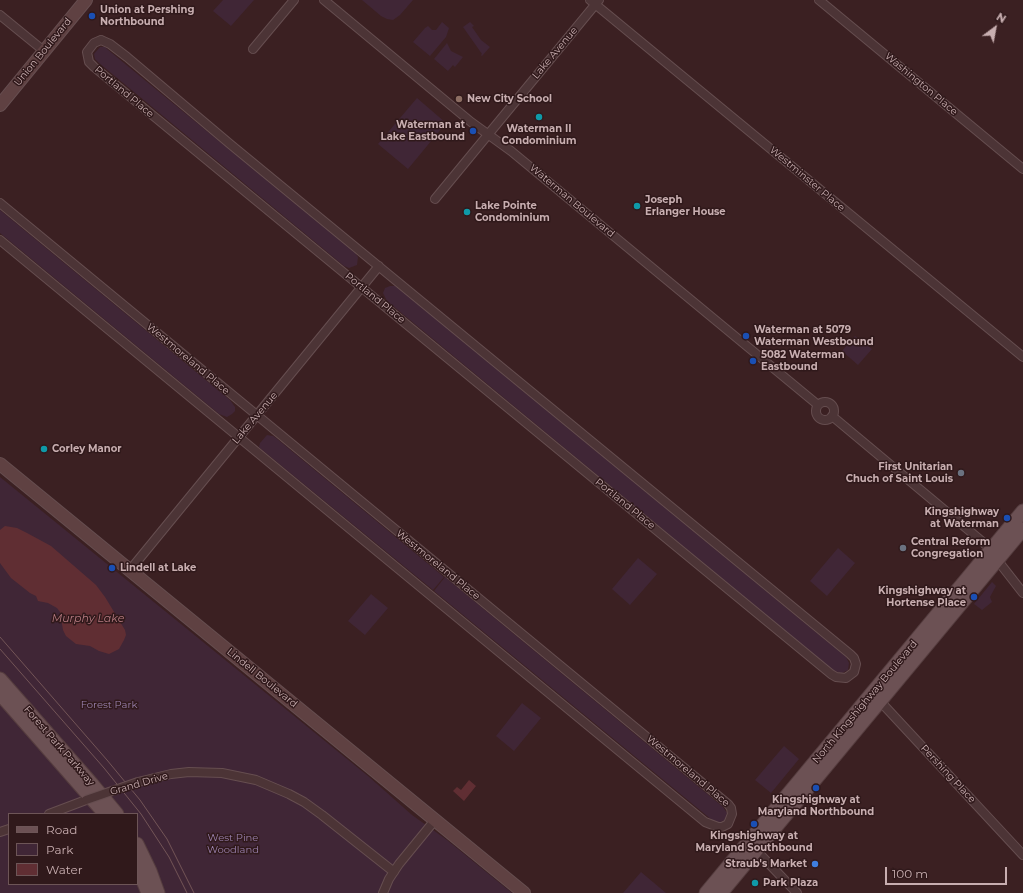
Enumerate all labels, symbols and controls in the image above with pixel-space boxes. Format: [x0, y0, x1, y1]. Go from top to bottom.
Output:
place label: Union at Pershing Northbound [100, 4, 194, 28]
north arrow [975, 8, 1015, 48]
text: N [994, 10, 1009, 26]
marker: Union at Pershing Northbound [87, 11, 97, 21]
street label: Union Boulevard [12, 16, 74, 88]
street label: Lake Avenue [530, 25, 580, 81]
street label: Washington Place [882, 50, 960, 118]
street label: Portland Place [92, 64, 156, 120]
place label: New City School [467, 93, 552, 105]
marker: New City School [454, 94, 464, 104]
marker: Waterman II Condominium [534, 112, 544, 122]
place label: Waterman at Lake Eastbound [381, 119, 465, 142]
place label: Waterman II Condominium [502, 123, 576, 146]
marker: Waterman at Lake Eastbound [468, 126, 478, 136]
street label: Westminster Place [767, 144, 847, 214]
street label: Waterman Boulevard [527, 162, 617, 240]
place label: Joseph Erlanger House [645, 194, 726, 218]
place label: Lake Pointe Condominium [475, 200, 550, 224]
marker: Joseph Erlanger House [632, 201, 642, 211]
marker: Lake Pointe Condominium [462, 207, 472, 217]
street label: Portland Place [343, 270, 407, 326]
street label: Westmoreland Place [144, 321, 232, 397]
place label: Waterman at 5079 Waterman Westbound [754, 324, 874, 348]
marker: Waterman at 5079 Waterman Westbound [741, 331, 751, 341]
place label: 5082 Waterman Eastbound [761, 349, 845, 372]
marker: 5082 Waterman Eastbound [748, 356, 758, 366]
street label: Lake Avenue [230, 390, 280, 446]
place label: Corley Manor [52, 443, 122, 455]
marker: Corley Manor [39, 444, 49, 454]
place label: First Unitarian Chuch of Saint Louis [846, 461, 953, 484]
marker: First Unitarian Chuch of Saint Louis [956, 468, 966, 478]
street label: Portland Place [593, 476, 657, 532]
place label: Kingshighway at Waterman [924, 506, 999, 530]
marker: Kingshighway at Waterman [1002, 513, 1012, 523]
street label: Westmoreland Place [394, 527, 482, 603]
place label: Central Reform Congregation [911, 536, 990, 560]
marker: Central Reform Congregation [898, 543, 908, 553]
place label: Lindell at Lake [120, 562, 196, 574]
marker: Lindell at Lake [107, 563, 117, 573]
place label: Kingshighway at Hortense Place [878, 585, 966, 608]
marker: Kingshighway at Hortense Place [969, 592, 979, 602]
water label: Murphy Lake [52, 612, 124, 626]
street label: North Kingshighway Boulevard [810, 638, 920, 766]
street label: Lindell Boulevard [224, 646, 300, 710]
park label: Forest Park [81, 699, 137, 711]
street label: Forest Park Parkway [21, 704, 97, 788]
street label: Westmoreland Place [644, 733, 732, 809]
street label: Pershing Place [918, 742, 978, 806]
street label: Grand Drive [109, 770, 169, 798]
marker: Kingshighway at Maryland Northbound [811, 783, 821, 793]
place label: Kingshighway at Maryland Northbound [758, 794, 874, 818]
legend [8, 813, 138, 885]
marker: Kingshighway at Maryland Southbound [749, 819, 759, 829]
text: Road [46, 822, 77, 837]
place label: Kingshighway at Maryland Southbound [695, 830, 813, 854]
park label: West Pine Woodland [207, 832, 259, 856]
text: Park [46, 842, 73, 857]
place label: Straub's Market [725, 858, 807, 870]
marker: Straub's Market [810, 859, 820, 869]
scale bar [887, 859, 1009, 885]
text: Water [46, 862, 82, 877]
text: 100 m [892, 866, 928, 881]
place label: Park Plaza [763, 877, 818, 889]
marker: Park Plaza [750, 878, 760, 888]

